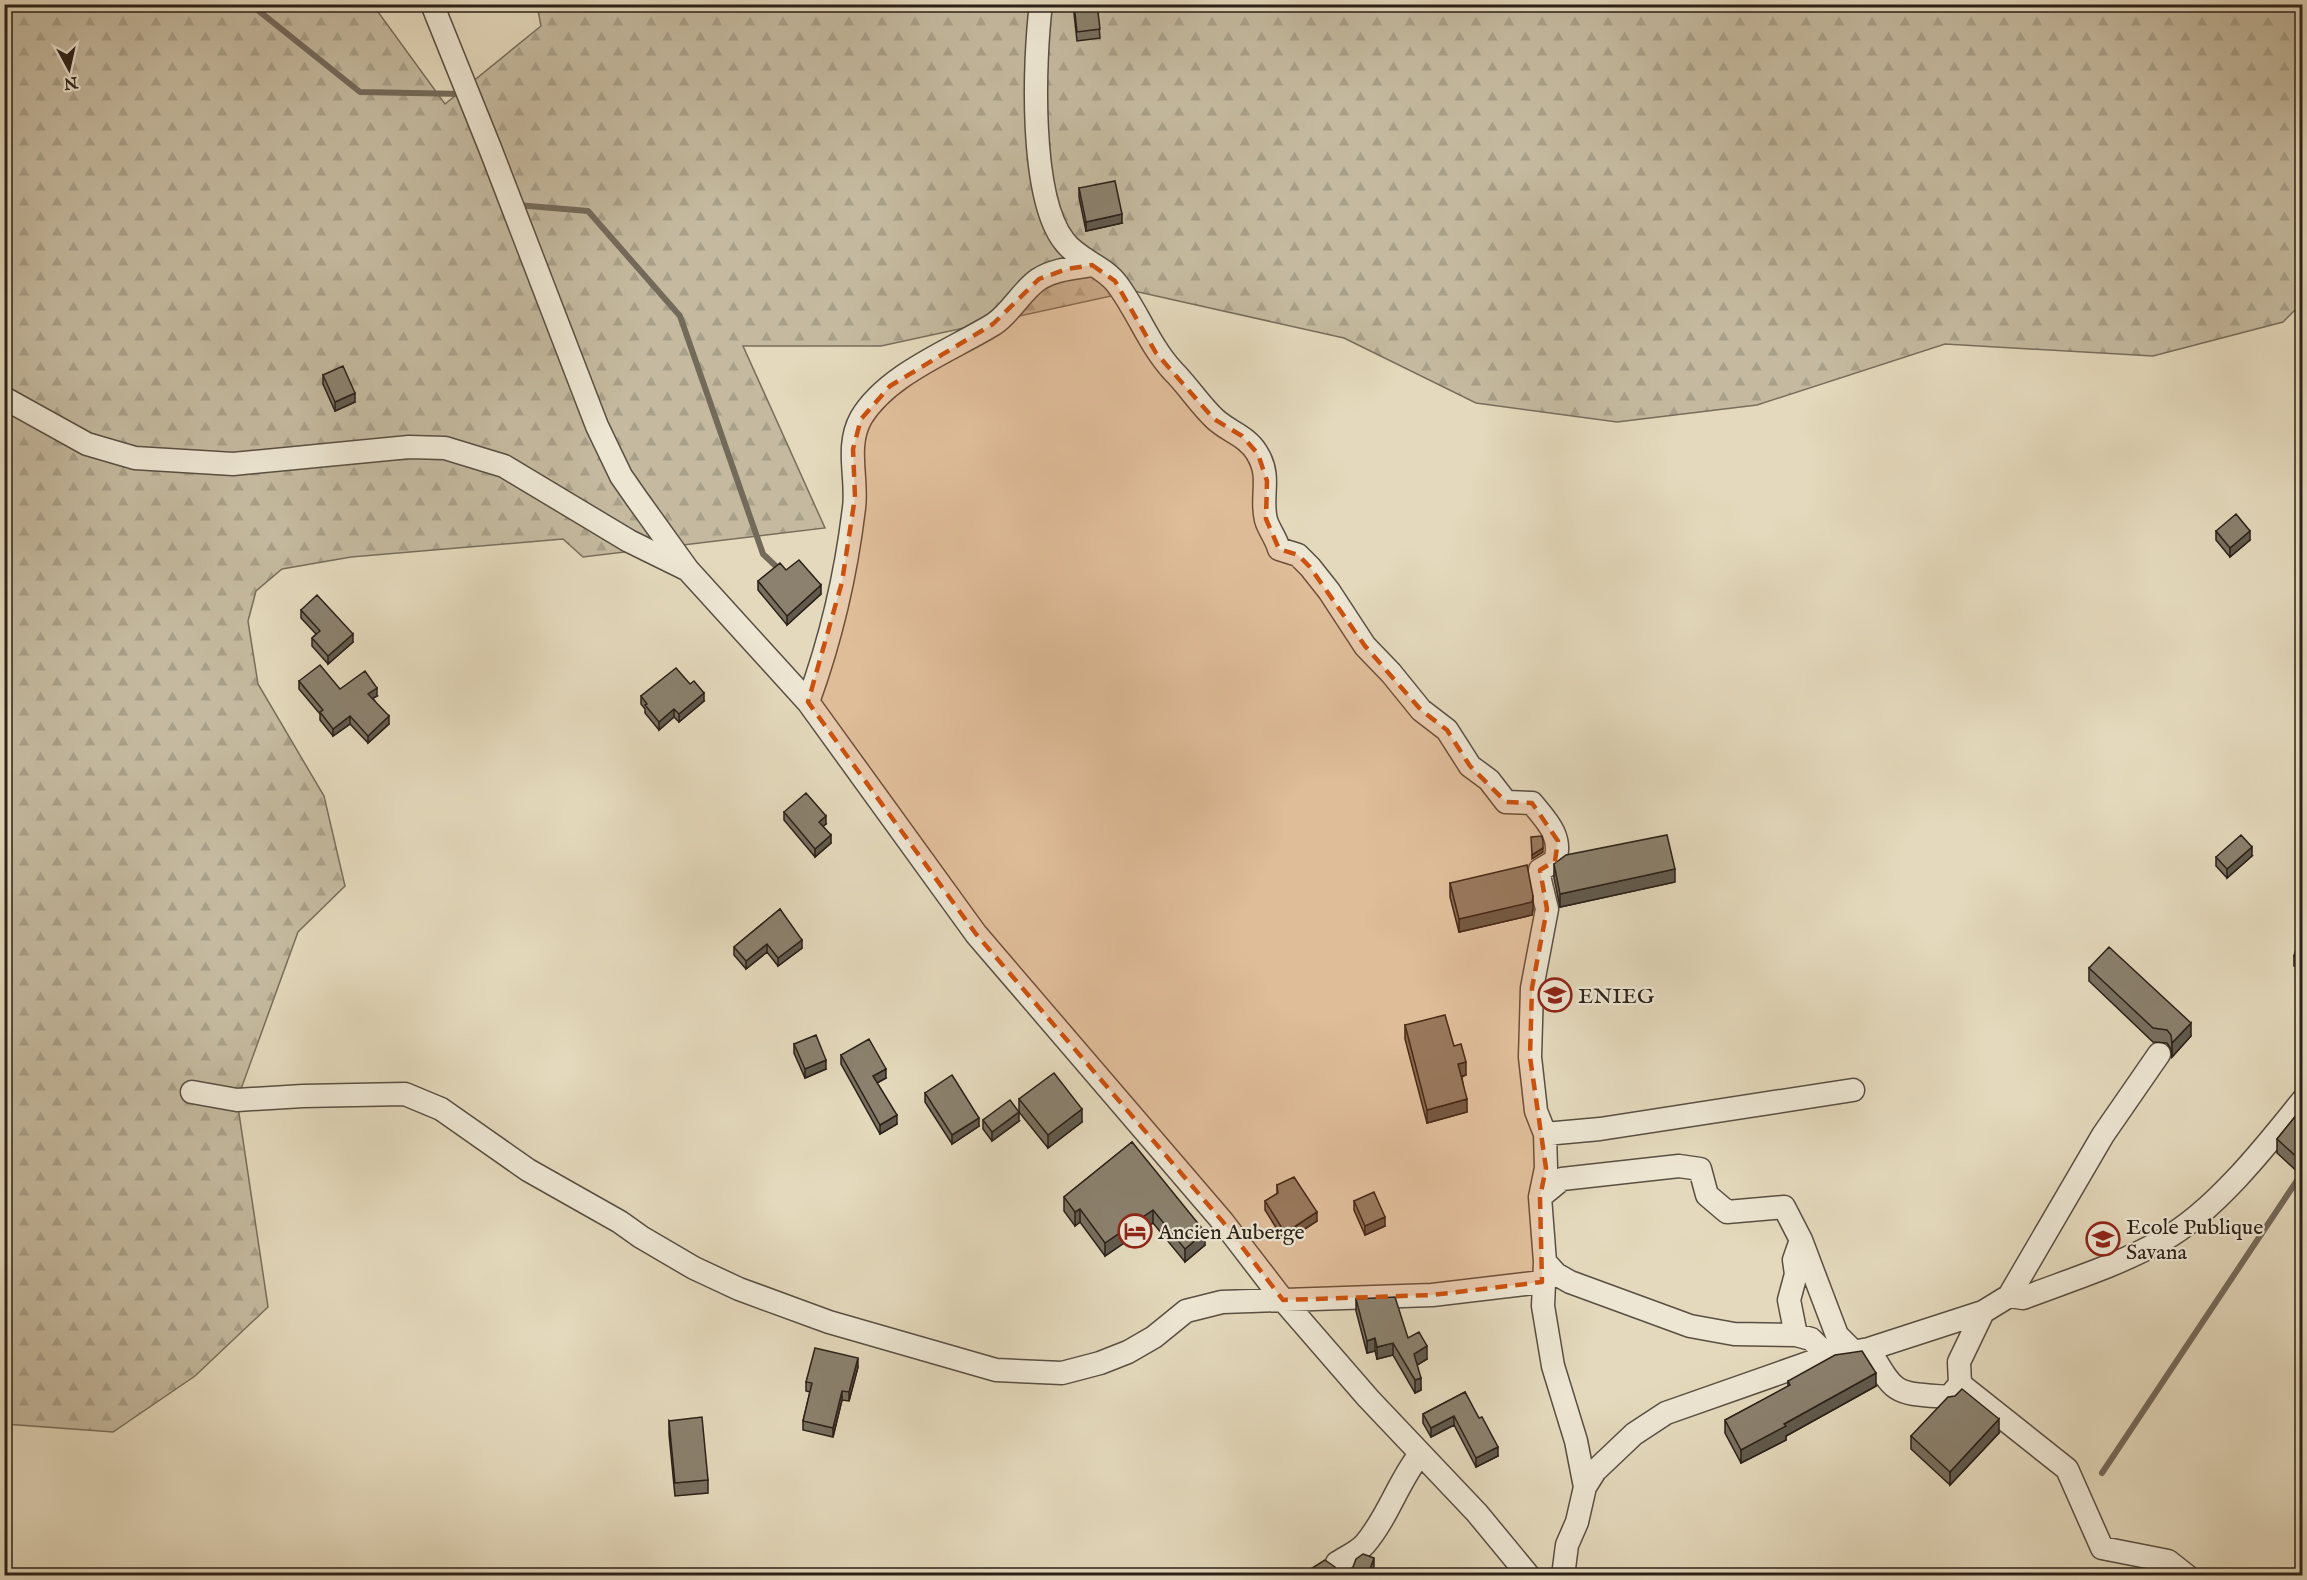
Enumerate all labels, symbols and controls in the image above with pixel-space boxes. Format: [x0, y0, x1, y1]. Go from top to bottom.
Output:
north arrow [39, 39, 99, 99]
text: N [62, 71, 80, 93]
school or university icon: ENIEG [1537, 977, 1573, 1013]
place label: ENIEG [1578, 983, 1655, 1011]
hotel icon: Ancien Auberge [1117, 1213, 1153, 1249]
place label: Ecole Publique Savana [2126, 1214, 2263, 1267]
place label: Ancien Auberge [1157, 1219, 1305, 1247]
school or university icon: Ecole Publique Savana [2085, 1221, 2121, 1257]

